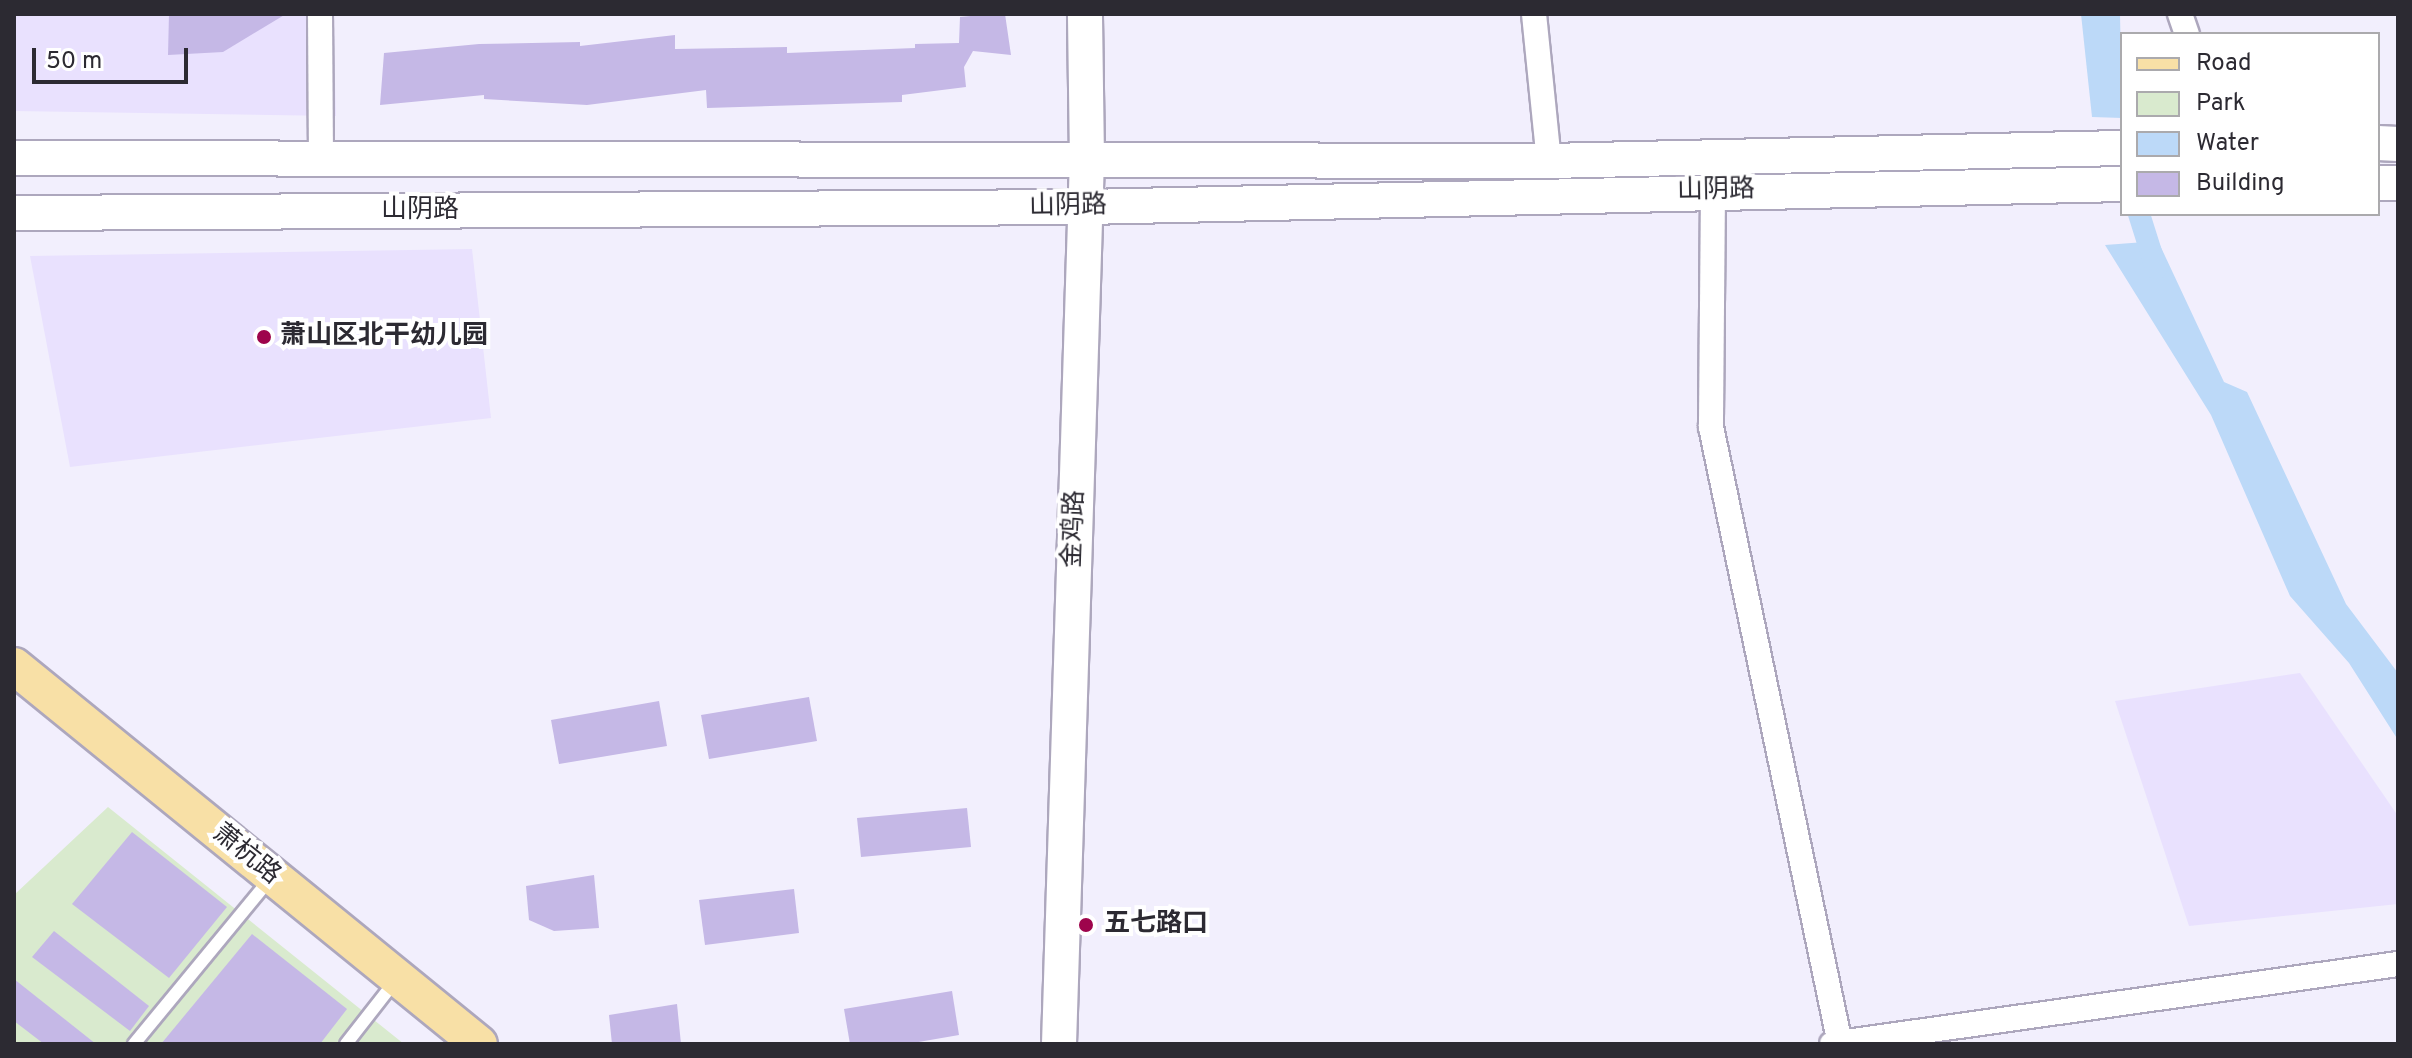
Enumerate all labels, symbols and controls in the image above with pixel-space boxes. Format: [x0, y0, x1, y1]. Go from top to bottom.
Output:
scale bar [36, 32, 192, 82]
legend [2120, 32, 2380, 216]
text: 50 m [46, 47, 102, 77]
text: Road [2196, 49, 2252, 79]
text: Park [2196, 89, 2246, 119]
text: Water [2196, 129, 2259, 159]
text: Building [2196, 169, 2285, 199]
street label: 山阴路 [1677, 175, 1755, 207]
street label: 山阴路 [1029, 191, 1107, 223]
street label: 山阴路 [381, 195, 459, 227]
place label: 萧山区北干幼儿园 [280, 321, 488, 353]
marker: 萧山区北干幼儿园 [255, 328, 273, 346]
street label: 金鸡路 [1058, 489, 1092, 569]
street label: 萧杭路 [206, 818, 286, 892]
place label: 五七路口 [1104, 909, 1208, 941]
marker: 五七路口 [1075, 914, 1097, 936]

